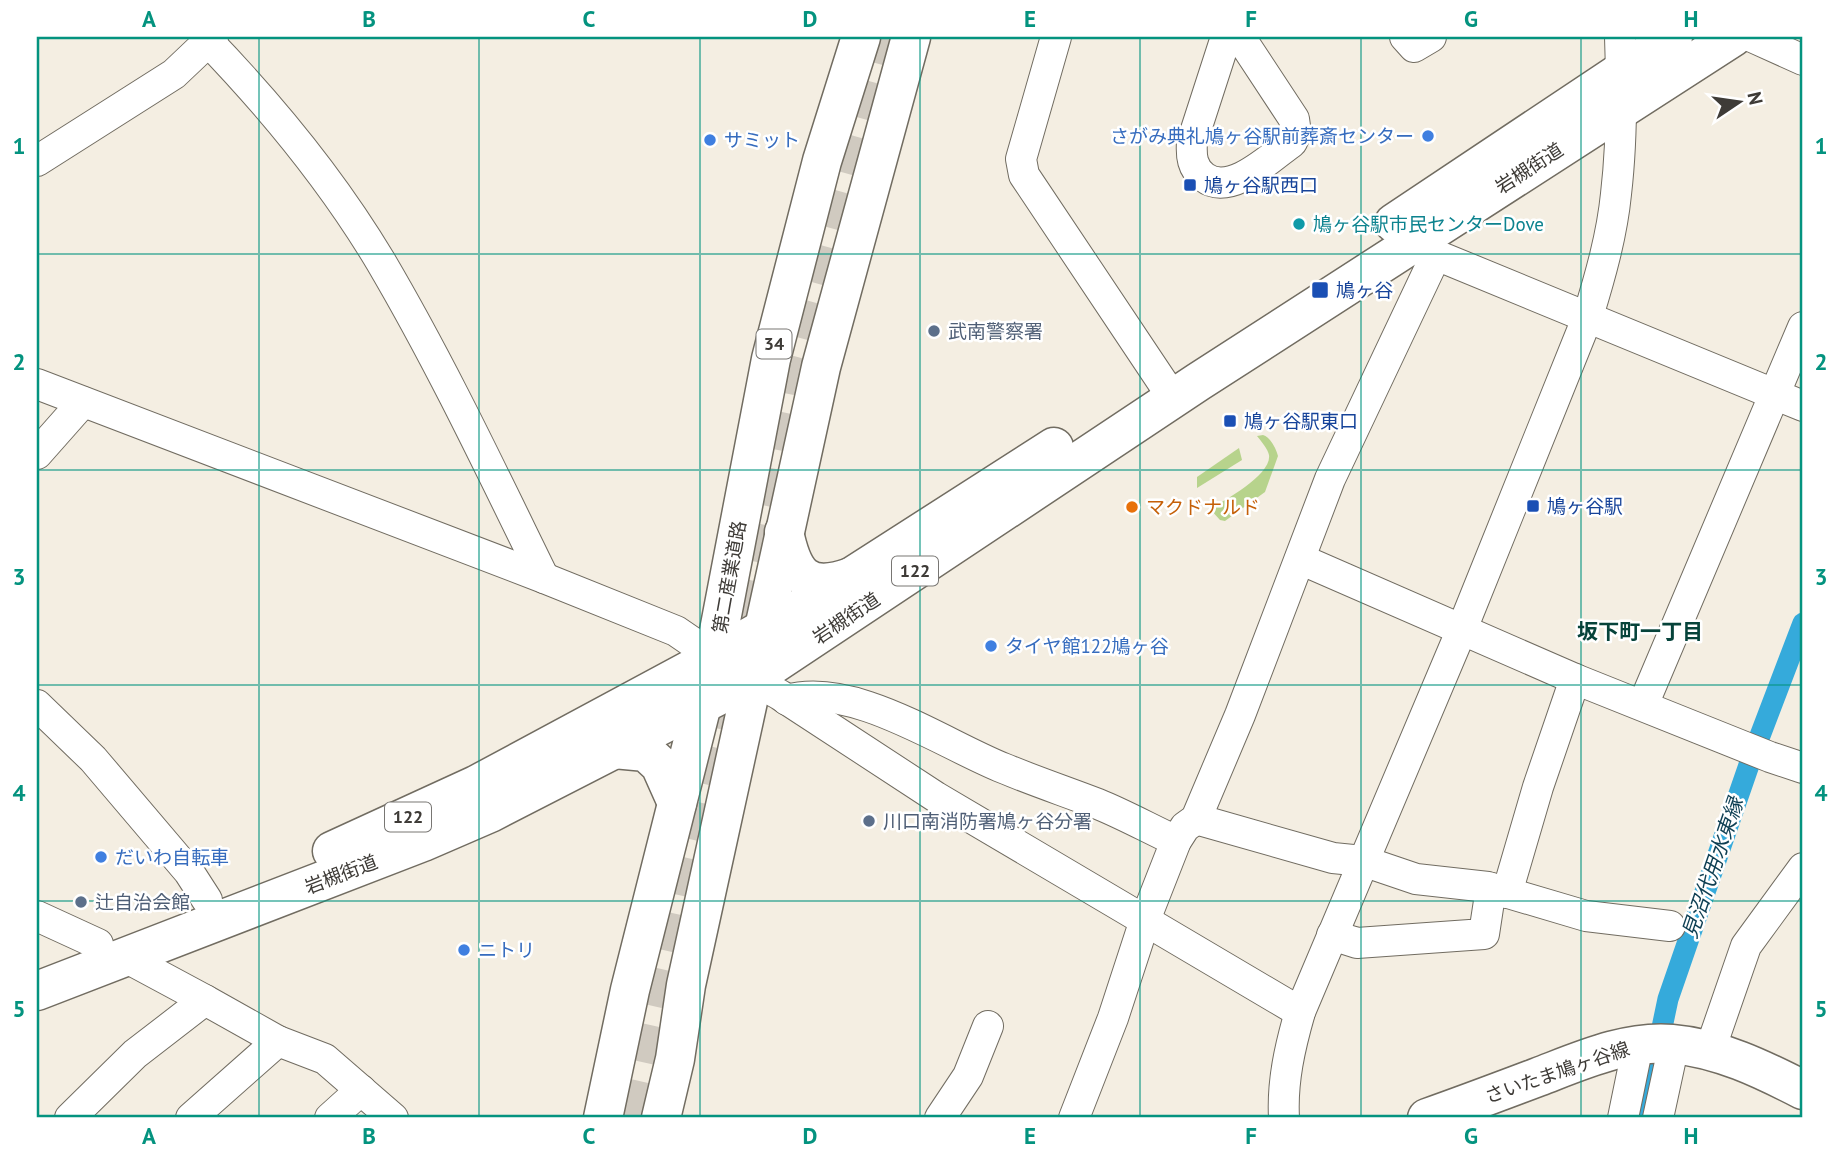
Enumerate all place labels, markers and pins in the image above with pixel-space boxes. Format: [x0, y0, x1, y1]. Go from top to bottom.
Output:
place label: さがみ典礼鳩ヶ谷駅前葬斎センター [1110, 124, 1414, 148]
place label: サミット [724, 128, 800, 152]
marker: さがみ典礼鳩ヶ谷駅前葬斎センター [1420, 128, 1436, 144]
marker: サミット [702, 132, 718, 148]
place label: 鳩ヶ谷駅西口 [1204, 173, 1318, 197]
marker: 鳩ヶ谷駅西口 [1182, 177, 1198, 193]
place label: 鳩ヶ谷駅市民センターDove [1313, 212, 1544, 236]
marker: 鳩ヶ谷駅市民センターDove [1291, 216, 1307, 232]
place label: 鳩ヶ谷 [1336, 278, 1393, 302]
marker: 鳩ヶ谷 [1310, 280, 1330, 300]
place label: 武南警察署 [948, 319, 1043, 343]
marker: 武南警察署 [926, 323, 942, 339]
place label: 鳩ヶ谷駅東口 [1244, 409, 1358, 433]
marker: 鳩ヶ谷駅東口 [1222, 413, 1238, 429]
place label: 鳩ヶ谷駅 [1547, 494, 1623, 518]
place label: マクドナルド [1146, 495, 1260, 519]
marker: 鳩ヶ谷駅 [1525, 498, 1541, 514]
marker: マクドナルド [1124, 499, 1140, 515]
place label: タイヤ館122鳩ヶ谷 [1005, 634, 1169, 658]
marker: タイヤ館122鳩ヶ谷 [983, 638, 999, 654]
place label: 川口南消防署鳩ヶ谷分署 [883, 809, 1092, 833]
marker: 川口南消防署鳩ヶ谷分署 [861, 813, 877, 829]
place label: だいわ自転車 [115, 845, 229, 869]
marker: だいわ自転車 [93, 849, 109, 865]
place label: 辻自治会館 [95, 890, 190, 914]
marker: 辻自治会館 [73, 894, 89, 910]
place label: ニトリ [478, 938, 535, 962]
marker: ニトリ [456, 942, 472, 958]

